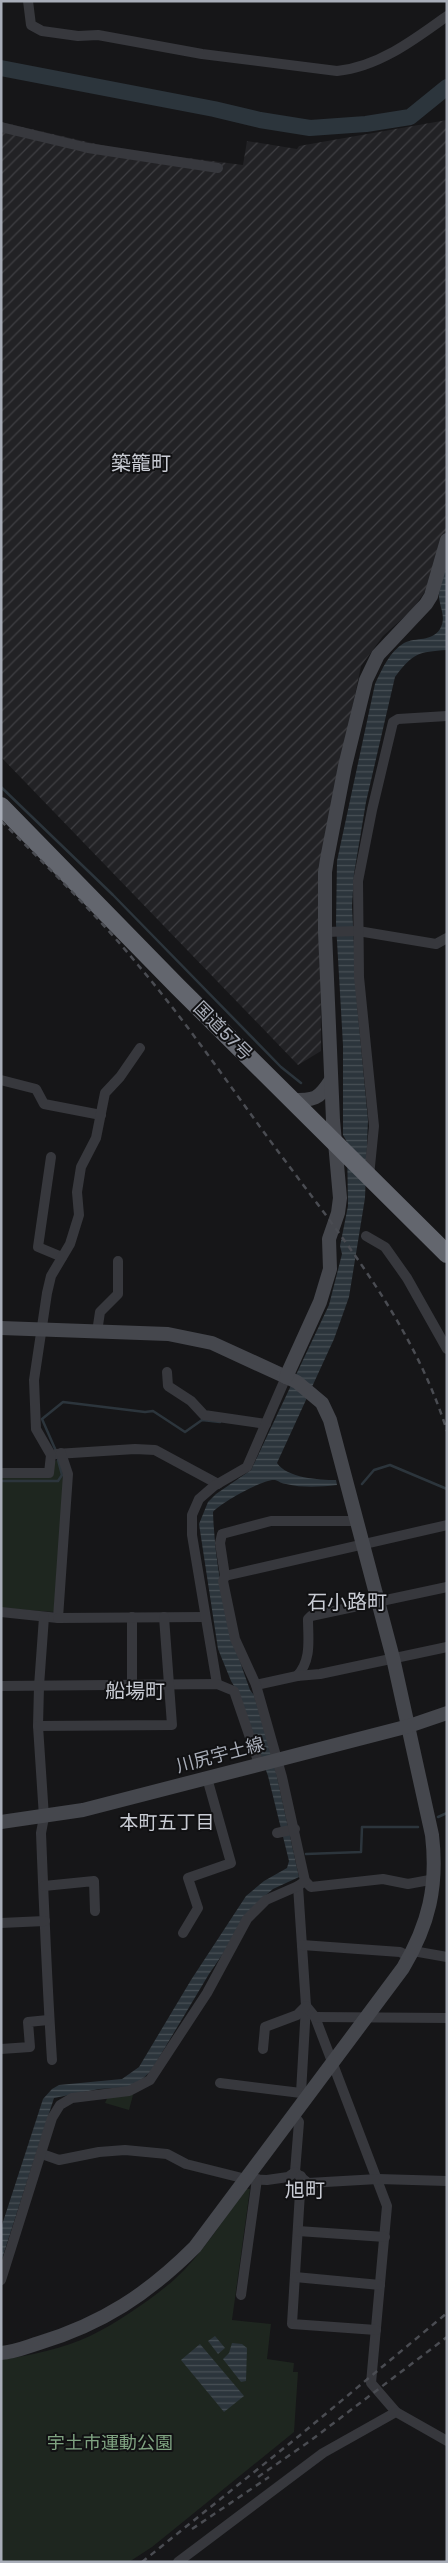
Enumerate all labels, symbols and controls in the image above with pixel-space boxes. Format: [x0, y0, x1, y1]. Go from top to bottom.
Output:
district label: 築籠町 [111, 451, 171, 475]
street label: 国道57号 [189, 997, 257, 1065]
district label: 石小路町 [307, 1590, 387, 1614]
district label: 船場町 [105, 1679, 165, 1703]
street label: 川尻宇土線 [174, 1733, 266, 1777]
district label: 本町五丁目 [119, 1811, 215, 1834]
district label: 旭町 [285, 2178, 325, 2202]
park label: 宇土市運動公園 [47, 2432, 173, 2454]

